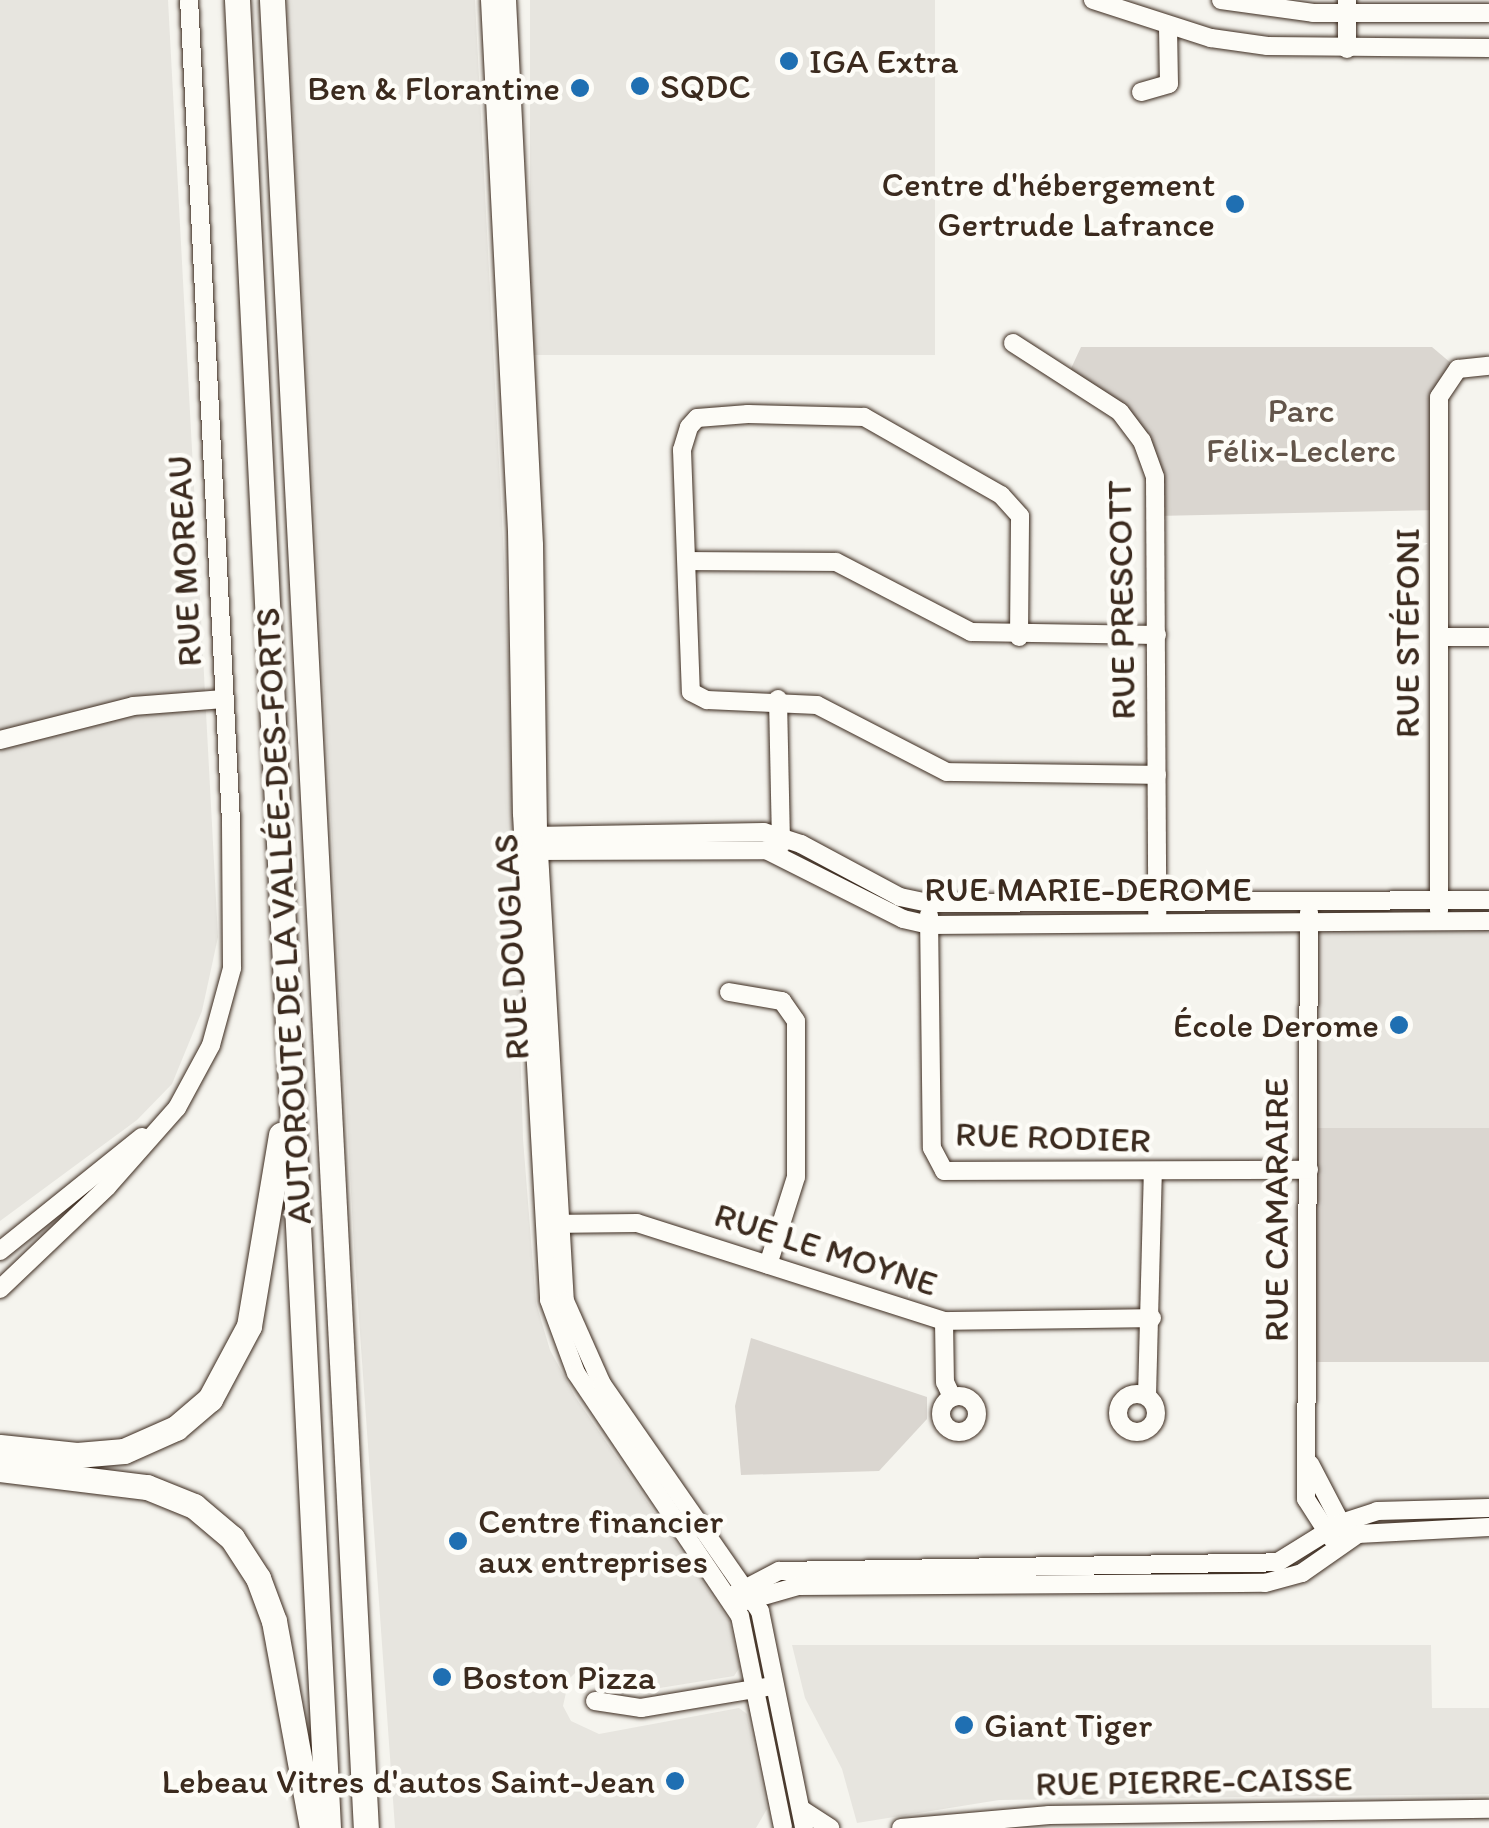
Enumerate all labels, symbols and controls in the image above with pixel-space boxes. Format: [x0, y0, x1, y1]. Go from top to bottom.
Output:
place label: IGA Extra [809, 40, 958, 82]
marker: IGA Extra [778, 50, 800, 72]
place label: SQDC [660, 65, 751, 107]
place label: Ben & Florantine [309, 67, 560, 109]
marker: SQDC [629, 75, 651, 97]
marker: Ben & Florantine [569, 77, 591, 99]
place label: Centre d'hébergement Gertrude Lafrance [882, 163, 1215, 245]
marker: Centre d'hébergement Gertrude Lafrance [1224, 193, 1246, 215]
park label: Parc Félix-Leclerc [1206, 389, 1396, 471]
street label: RUE MOREAU [157, 454, 211, 668]
street label: RUE PRESCOTT [1098, 480, 1144, 720]
street label: RUE STÉFONI [1386, 530, 1428, 736]
street label: AUTOROUTE DE LA VALLÉE-DES-FORTS [246, 607, 320, 1225]
street label: RUE DOUGLAS [484, 832, 538, 1062]
street label: RUE MARIE-DEROME [927, 868, 1249, 910]
place label: École Derome [1174, 1004, 1379, 1046]
marker: École Derome [1388, 1014, 1410, 1036]
street label: RUE CAMARAIRE [1255, 1077, 1297, 1343]
street label: RUE RODIER [957, 1113, 1149, 1161]
street label: RUE LE MOYNE [709, 1193, 943, 1305]
place label: Centre financier aux entreprises [478, 1500, 723, 1582]
marker: Centre financier aux entreprises [447, 1530, 469, 1552]
place label: Boston Pizza [462, 1656, 655, 1698]
marker: Boston Pizza [431, 1666, 453, 1688]
place label: Giant Tiger [984, 1704, 1151, 1746]
marker: Giant Tiger [953, 1714, 975, 1736]
street label: RUE PIERRE-CAISSE [1037, 1757, 1351, 1805]
place label: Lebeau Vitres d'autos Saint-Jean [162, 1760, 655, 1802]
marker: Lebeau Vitres d'autos Saint-Jean [664, 1770, 686, 1792]

